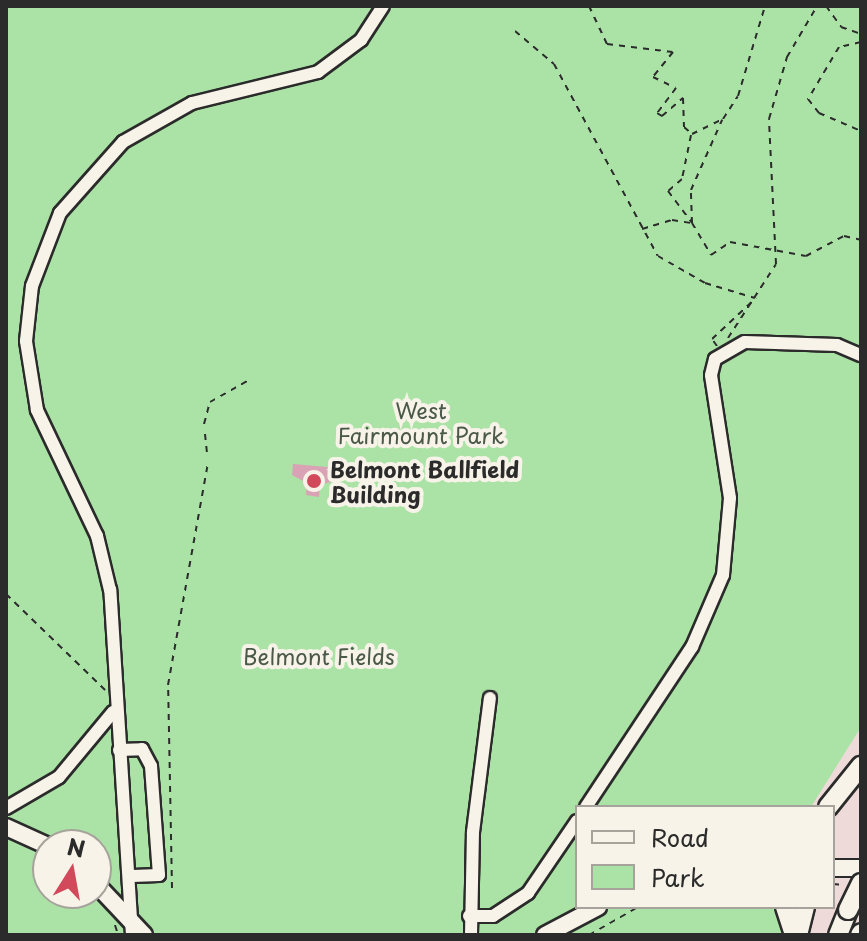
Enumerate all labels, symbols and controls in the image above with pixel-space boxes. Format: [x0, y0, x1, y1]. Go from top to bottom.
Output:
park label: West Fairmount Park [338, 396, 504, 448]
place label: Belmont Ballfield Building [330, 455, 520, 506]
marker: Belmont Ballfield Building [305, 472, 323, 490]
park label: Belmont Fields [243, 643, 395, 669]
legend [575, 805, 835, 909]
text: Road [651, 819, 709, 855]
north arrow [32, 829, 112, 909]
text: N [65, 829, 88, 865]
text: Park [651, 859, 705, 895]

